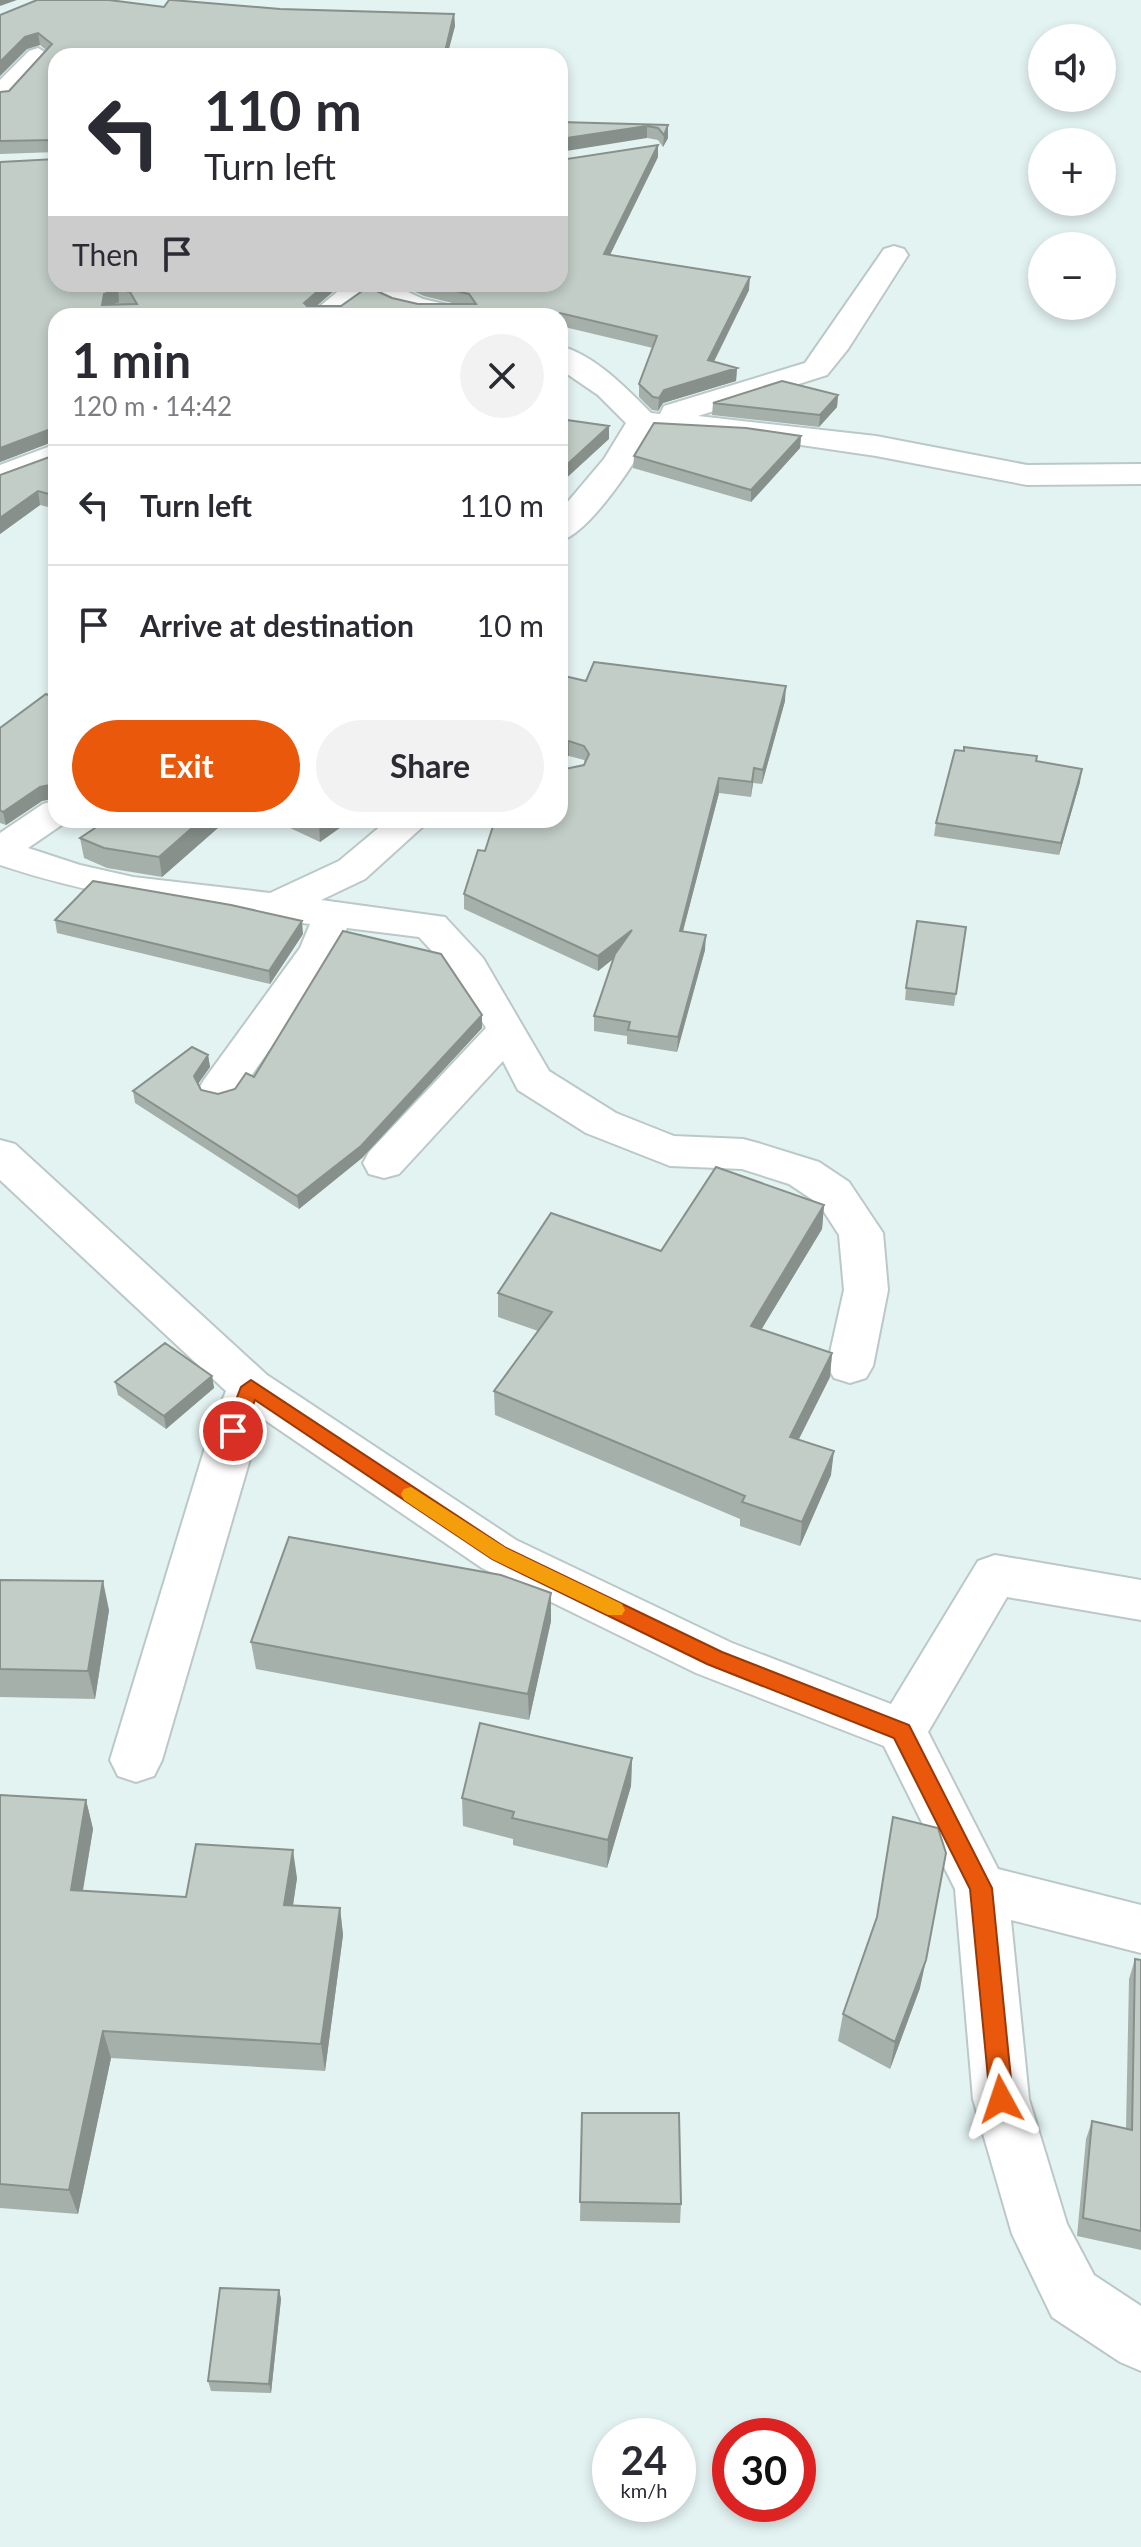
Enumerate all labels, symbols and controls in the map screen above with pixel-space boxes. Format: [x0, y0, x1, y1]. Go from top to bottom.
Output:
map controls [1028, 24, 1116, 320]
button: sound [1028, 24, 1116, 112]
text: 110 m [204, 76, 362, 143]
icon: left [72, 80, 176, 184]
button: + [1028, 128, 1116, 216]
text: Turn left [204, 144, 336, 188]
icon: arrive [155, 232, 199, 276]
button: − [1028, 232, 1116, 320]
text: Then [72, 236, 139, 272]
text: 1 min [72, 331, 191, 388]
button: close [460, 334, 544, 418]
text: 120 m · 14:42 [72, 390, 232, 422]
icon: left [72, 483, 116, 527]
text: Turn left [140, 487, 252, 523]
text: 110 m [459, 487, 544, 523]
icon: arrive [72, 603, 116, 647]
text: Arrive at destination [140, 607, 414, 643]
text: 10 m [477, 607, 544, 643]
button: Exit [72, 720, 300, 812]
button: Share [316, 720, 544, 812]
pin [199, 1397, 267, 1465]
icon: arrive [211, 1409, 255, 1453]
position arrow [959, 2057, 1043, 2141]
speed limit sign: 30 [712, 2418, 816, 2522]
text: 24 [621, 2436, 667, 2484]
text: km/h [621, 2478, 667, 2502]

